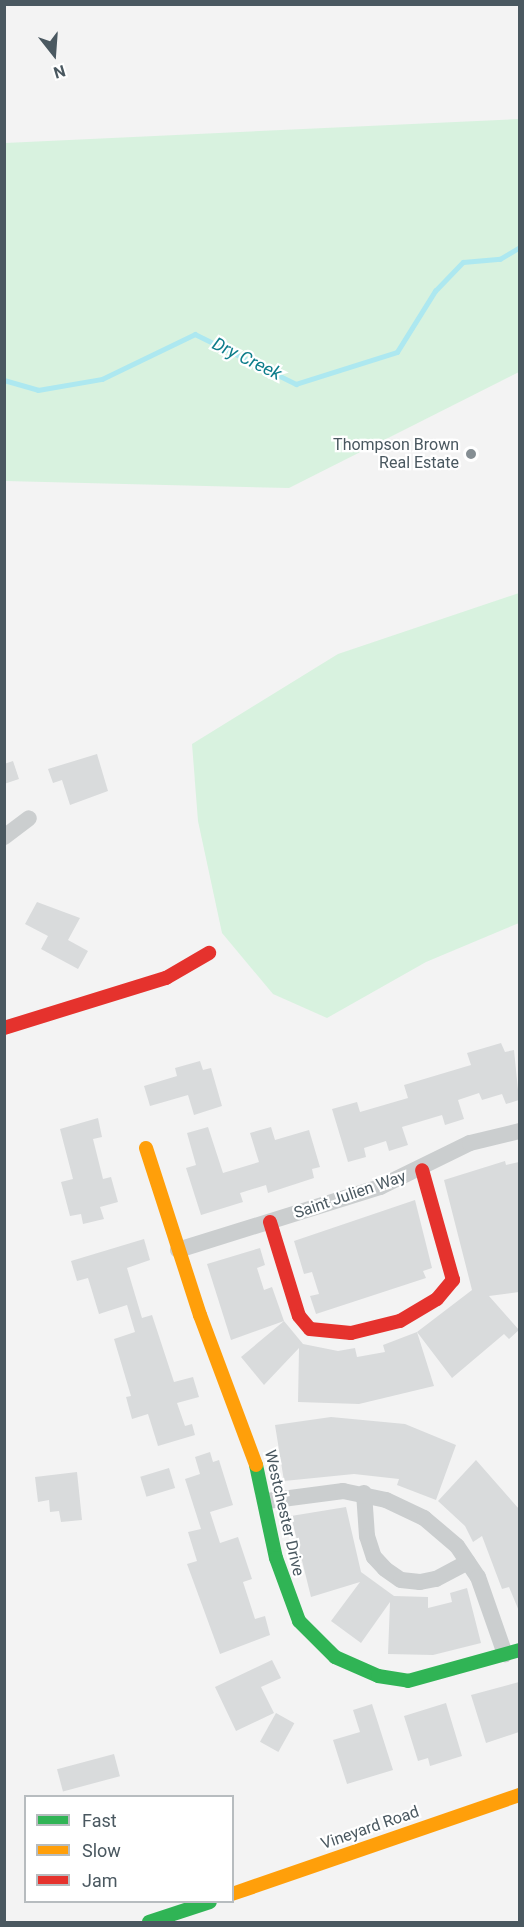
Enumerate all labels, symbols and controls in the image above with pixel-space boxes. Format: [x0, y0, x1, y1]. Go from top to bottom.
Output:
north arrow [24, 24, 84, 84]
text: N [51, 61, 68, 82]
water label: Dry Creek [209, 333, 285, 385]
place label: Thompson Brown Real Estate [333, 435, 459, 473]
marker: Thompson Brown Real Estate [464, 447, 478, 461]
street label: Saint Julien Way [292, 1167, 408, 1223]
street label: Westchester Drive [260, 1448, 308, 1578]
legend [24, 1795, 234, 1903]
street label: Vineyard Road [318, 1802, 422, 1854]
text: Fast [82, 1810, 117, 1831]
text: Slow [82, 1840, 121, 1861]
text: Jam [82, 1870, 118, 1891]

